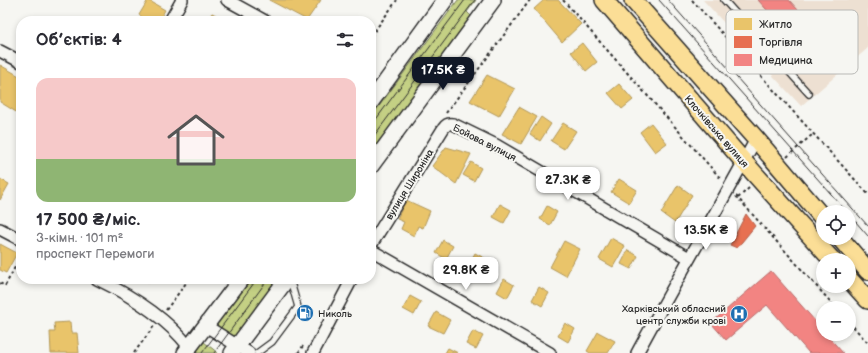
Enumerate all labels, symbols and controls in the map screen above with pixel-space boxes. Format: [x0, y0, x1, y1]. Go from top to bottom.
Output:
legend [726, 10, 858, 74]
text: Житло [759, 18, 792, 31]
icon: filters [334, 29, 356, 51]
text: Об’єктів: 4 [36, 30, 122, 50]
text: Торгівля [759, 36, 802, 49]
text: Медицина [759, 54, 813, 67]
pin: 17.5K ₴ [406, 57, 480, 91]
text: 17.5K ₴ [421, 62, 465, 78]
street label: Клочківська вулиця [682, 93, 751, 171]
icon: home [160, 104, 232, 176]
street label: Бойова вулиця [451, 122, 519, 164]
street label: вулиця Широніна [383, 147, 436, 222]
pin: 27.3K ₴ [531, 167, 605, 201]
text: 27.3K ₴ [545, 172, 591, 188]
map controls [816, 205, 856, 341]
button: locate [816, 205, 856, 245]
text: 17 500 ₴/міс. [36, 210, 140, 230]
pin: 13.5K ₴ [669, 217, 743, 251]
text: 13.5K ₴ [684, 222, 728, 238]
text: 3-кімн. · 101 m² [36, 230, 123, 246]
text: проспект Перемоги [36, 246, 155, 262]
button: + [816, 253, 856, 293]
pin: 29.8K ₴ [429, 257, 503, 291]
text: 29.8K ₴ [442, 262, 490, 278]
button: − [816, 301, 856, 341]
fuel station icon: Николь [295, 303, 315, 323]
place label: Харківський обласний центр служби крові [622, 303, 726, 327]
hospital icon: Харківський обласний центр служби крові [729, 304, 749, 324]
place label: Николь [318, 308, 352, 320]

